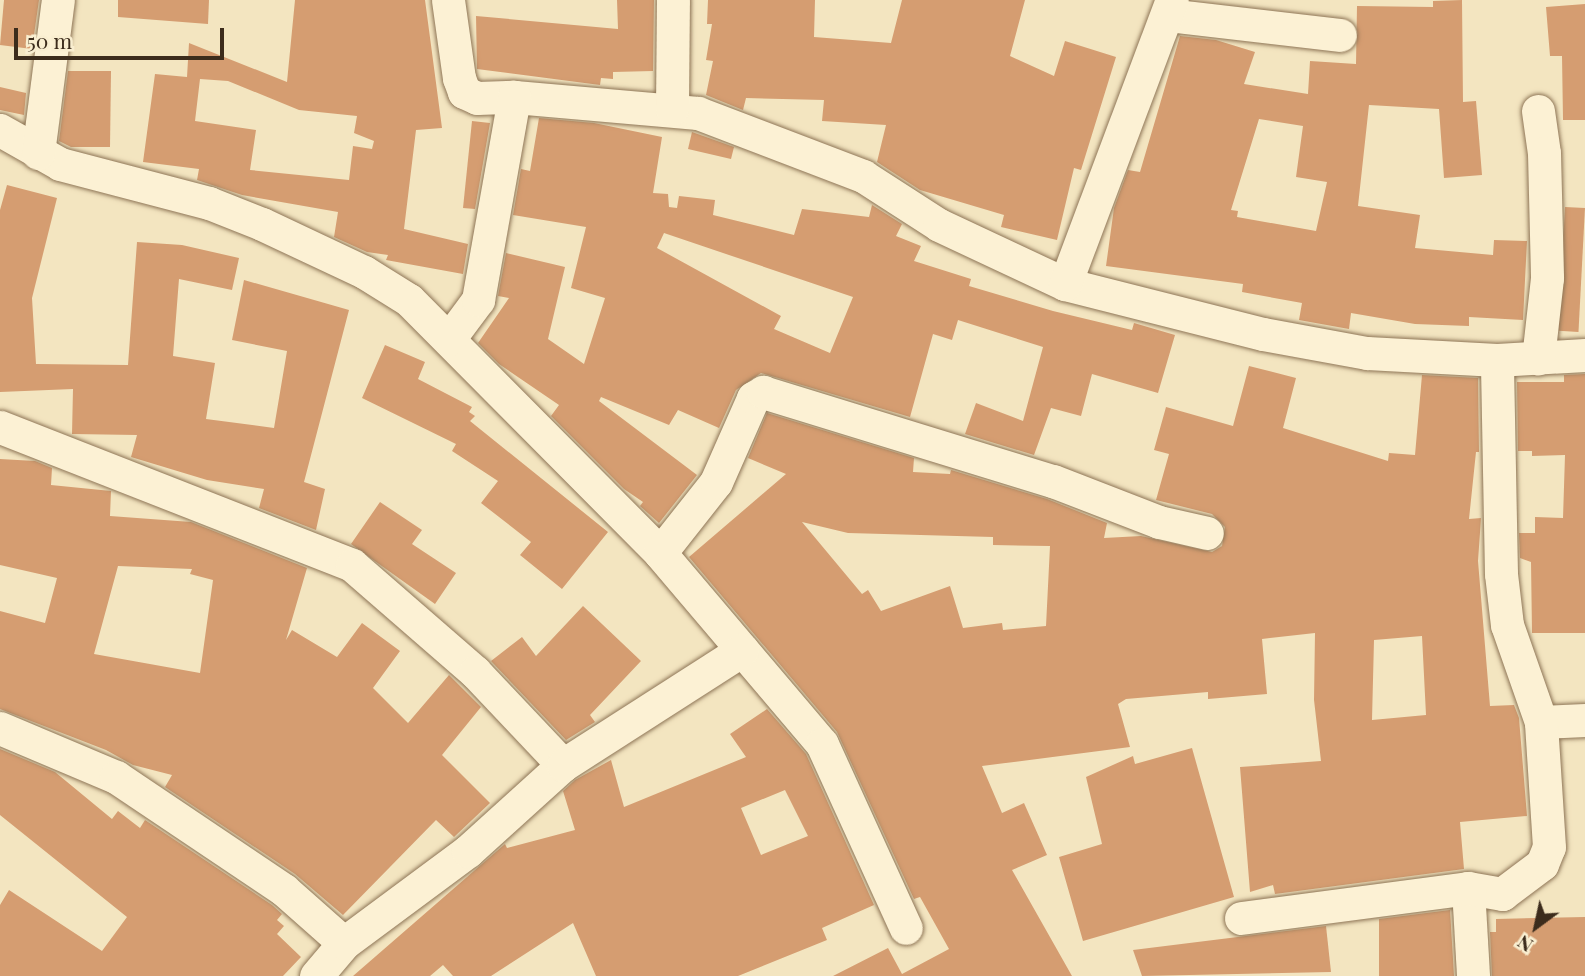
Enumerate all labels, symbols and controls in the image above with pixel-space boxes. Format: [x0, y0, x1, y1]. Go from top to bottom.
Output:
scale bar [18, 14, 228, 58]
text: 50 m [27, 26, 72, 54]
north arrow [1501, 892, 1571, 962]
text: N [1512, 930, 1537, 959]

